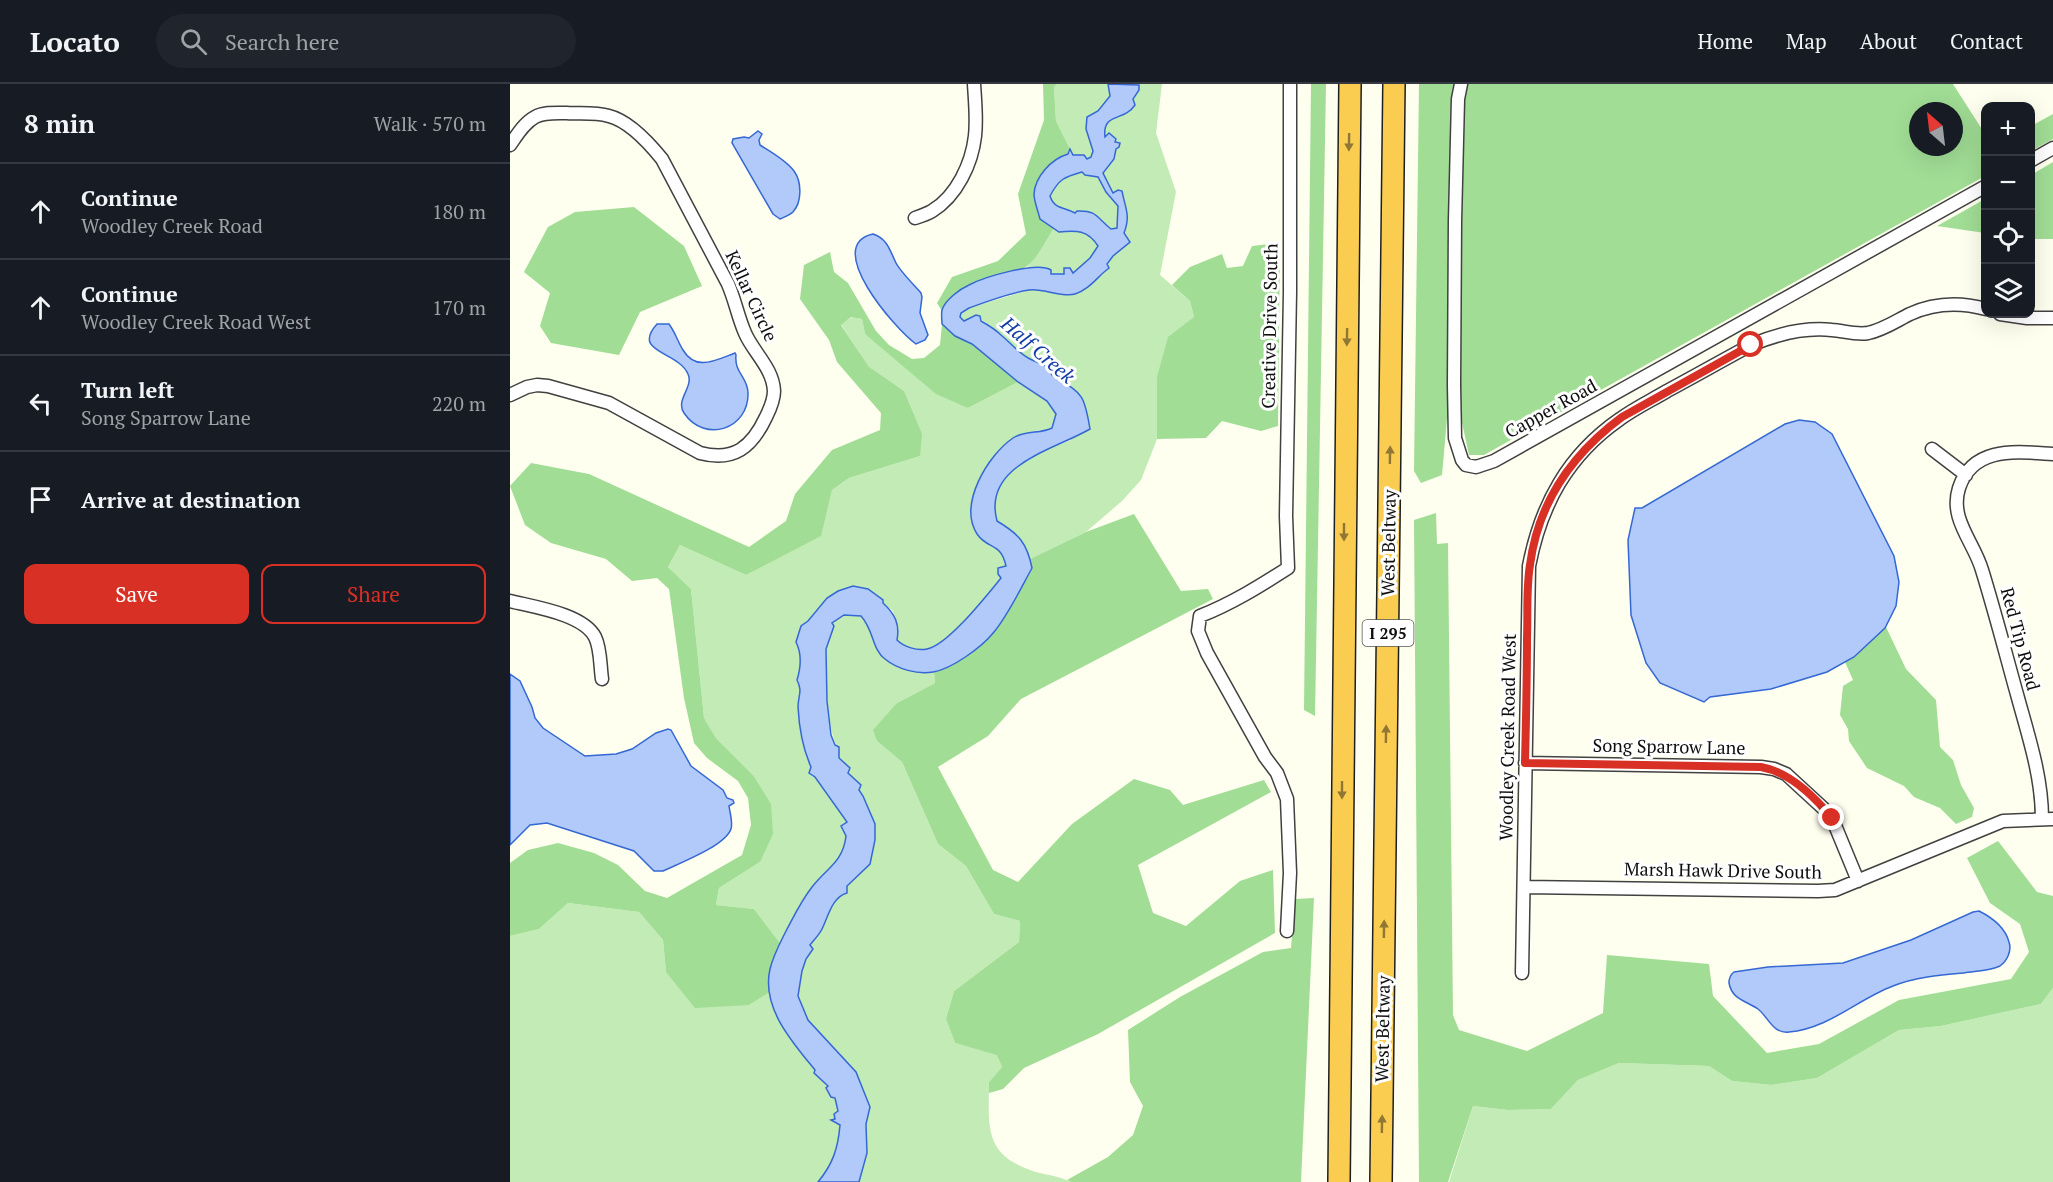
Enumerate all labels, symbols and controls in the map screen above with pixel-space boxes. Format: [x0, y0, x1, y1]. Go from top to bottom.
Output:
search box [156, 14, 576, 68]
text: Locato [30, 23, 120, 60]
icon: search [177, 25, 210, 58]
text: Search here [225, 27, 339, 56]
text: Home [1697, 27, 1753, 55]
text: Map [1786, 27, 1827, 55]
text: About [1860, 27, 1917, 55]
text: Contact [1950, 27, 2023, 55]
north arrow [1909, 102, 1963, 156]
map controls [1981, 102, 2035, 318]
button: + [1981, 102, 2035, 156]
text: 8 min [24, 106, 95, 140]
text: Walk · 570 m [374, 110, 486, 137]
one-way arrow [1344, 133, 1354, 152]
button: − [1981, 156, 2035, 210]
text: Continue [81, 183, 178, 212]
icon: ahead [24, 195, 57, 228]
text: 180 m [432, 198, 486, 225]
button: locate [1981, 210, 2035, 264]
text: Woodley Creek Road [81, 212, 263, 239]
street label: Creative Drive South [1256, 243, 1282, 409]
street label: Kellar Circle [720, 246, 783, 345]
button: layers [1981, 264, 2035, 318]
text: Continue [81, 279, 178, 308]
icon: ahead [24, 291, 57, 324]
text: 170 m [432, 294, 486, 321]
text: Woodley Creek Road West [81, 308, 311, 335]
water label: Half Creek [995, 309, 1081, 389]
one-way arrow [1342, 328, 1352, 347]
route start [1737, 331, 1763, 357]
street label: Capper Road [1500, 373, 1601, 443]
text: Turn left [81, 375, 174, 404]
icon: left [24, 387, 57, 420]
text: 220 m [432, 390, 486, 417]
text: Song Sparrow Lane [81, 404, 251, 431]
one-way arrow [1385, 445, 1395, 464]
icon: arrive [24, 483, 57, 516]
text: Arrive at destination [81, 485, 300, 514]
street label: West Beltway [1375, 488, 1401, 597]
one-way arrow [1339, 523, 1349, 542]
button: Save [24, 564, 249, 624]
button: Share [261, 564, 486, 624]
street label: Red Tip Road [1996, 585, 2046, 693]
road number: I 295 [1362, 620, 1414, 646]
street label: Woodley Creek Road West [1493, 633, 1521, 841]
one-way arrow [1382, 724, 1391, 743]
street label: Song Sparrow Lane [1592, 733, 1746, 759]
one-way arrow [1337, 781, 1347, 800]
route end [1818, 804, 1844, 830]
street label: Marsh Hawk Drive South [1624, 856, 1823, 884]
one-way arrow [1379, 919, 1389, 938]
street label: West Beltway [1369, 974, 1395, 1083]
one-way arrow [1377, 1114, 1387, 1133]

